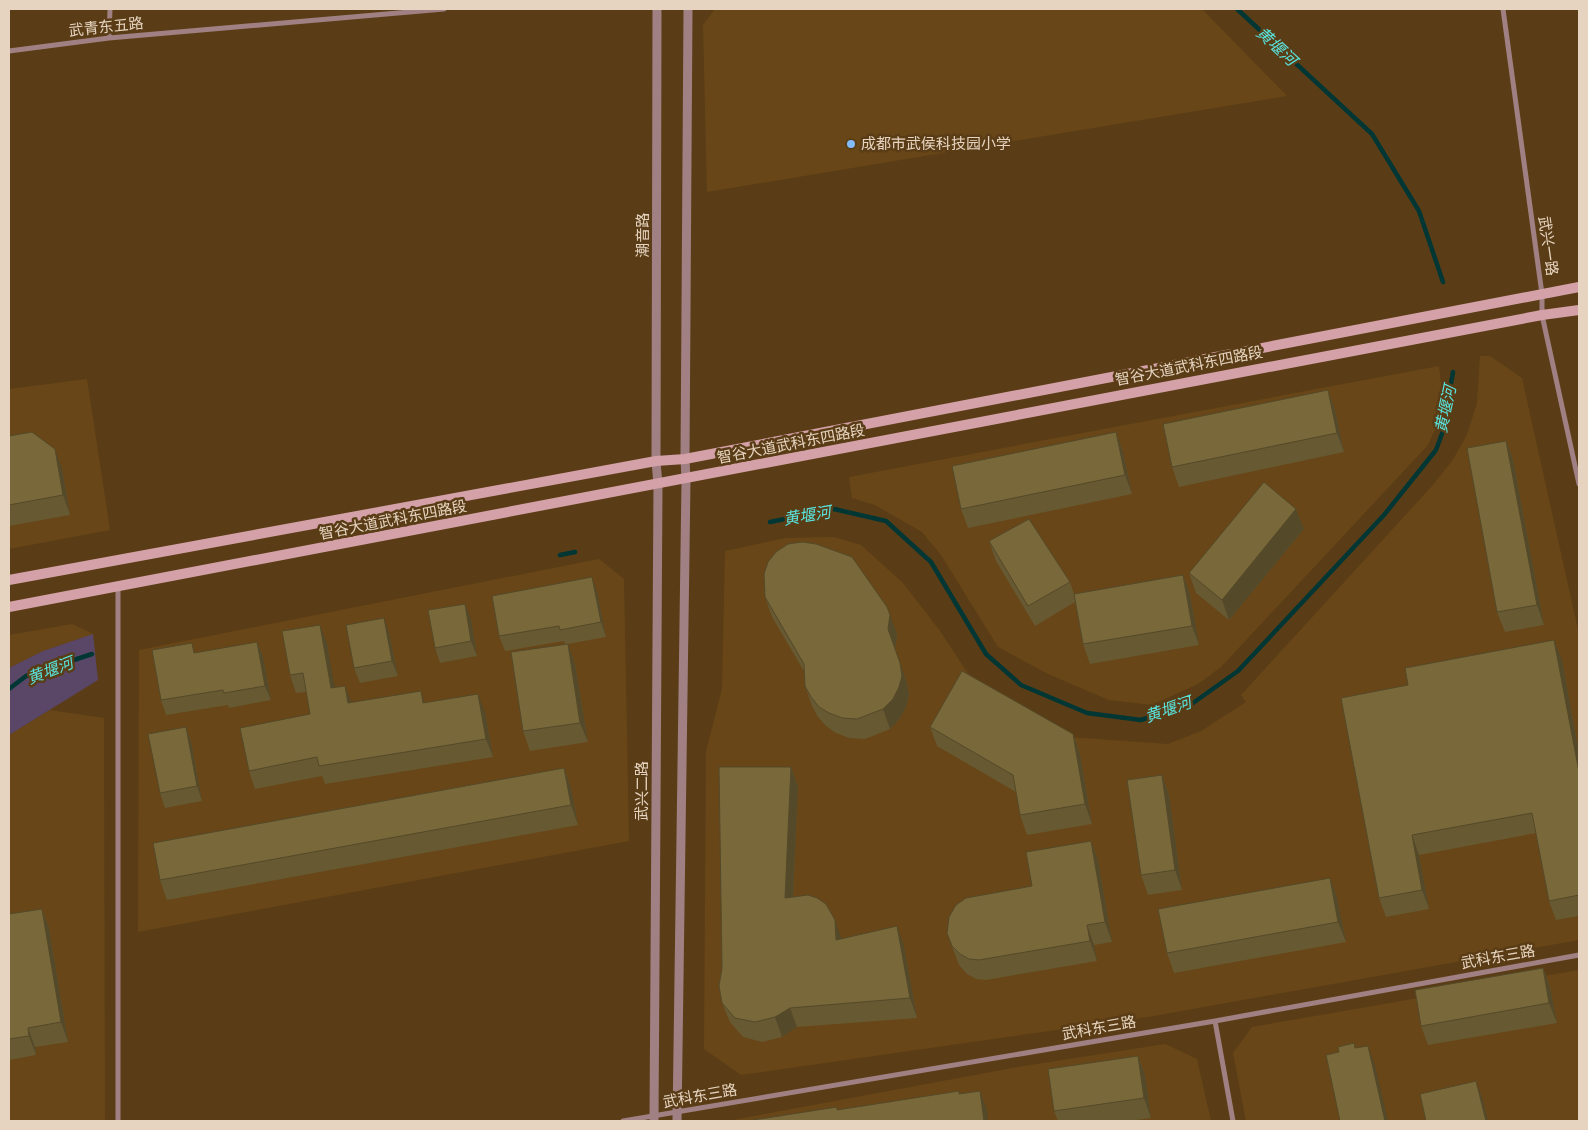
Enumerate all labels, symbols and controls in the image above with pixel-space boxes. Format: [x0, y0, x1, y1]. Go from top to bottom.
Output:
street label: 武青东五路 [68, 12, 144, 42]
water label: 黄堰河 [1251, 22, 1304, 73]
place label: 成都市武侯科技园小学 [861, 133, 1011, 155]
marker: 成都市武侯科技园小学 [845, 138, 857, 150]
street label: 潮音路 [632, 212, 654, 258]
street label: 武兴一路 [1533, 215, 1563, 277]
street label: 智谷大道武科东四路段 [1113, 341, 1265, 391]
water label: 黄堰河 [1429, 380, 1462, 435]
street label: 智谷大道武科东四路段 [715, 419, 867, 469]
street label: 智谷大道武科东四路段 [317, 495, 469, 545]
water label: 黄堰河 [782, 500, 836, 531]
water label: 黄堰河 [24, 650, 79, 690]
water label: 黄堰河 [1142, 690, 1197, 728]
street label: 武兴二路 [631, 761, 653, 821]
street label: 武科东三路 [1459, 940, 1537, 974]
street label: 武科东三路 [1060, 1011, 1138, 1045]
street label: 武科东三路 [661, 1079, 739, 1113]

